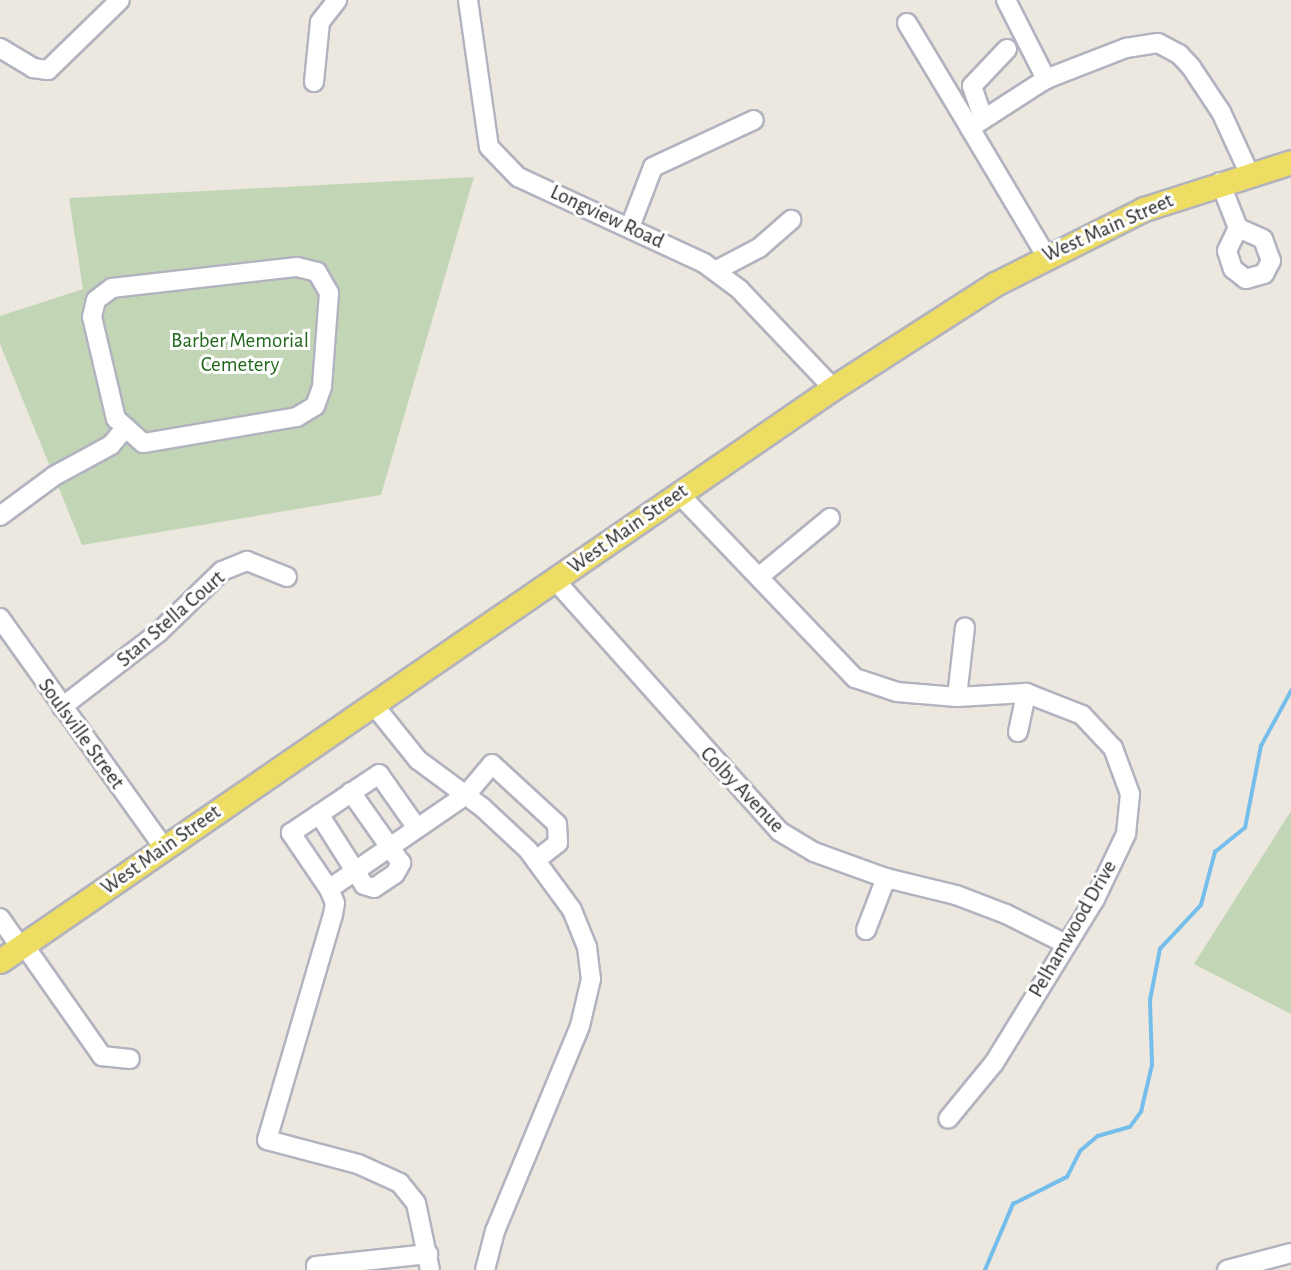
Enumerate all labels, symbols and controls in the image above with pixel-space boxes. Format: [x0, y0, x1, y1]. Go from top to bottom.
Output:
street label: Longview Road [546, 180, 668, 254]
street label: West Main Street [1039, 188, 1177, 268]
park label: Barber Memorial Cemetery [171, 328, 309, 378]
street label: West Main Street [563, 478, 693, 580]
street label: Stan Stella Court [112, 565, 230, 673]
street label: Soulsville Street [32, 674, 130, 794]
street label: Colby Avenue [695, 742, 789, 838]
street label: West Main Street [96, 799, 226, 901]
street label: Pelhamwood Drive [1024, 856, 1122, 1002]

